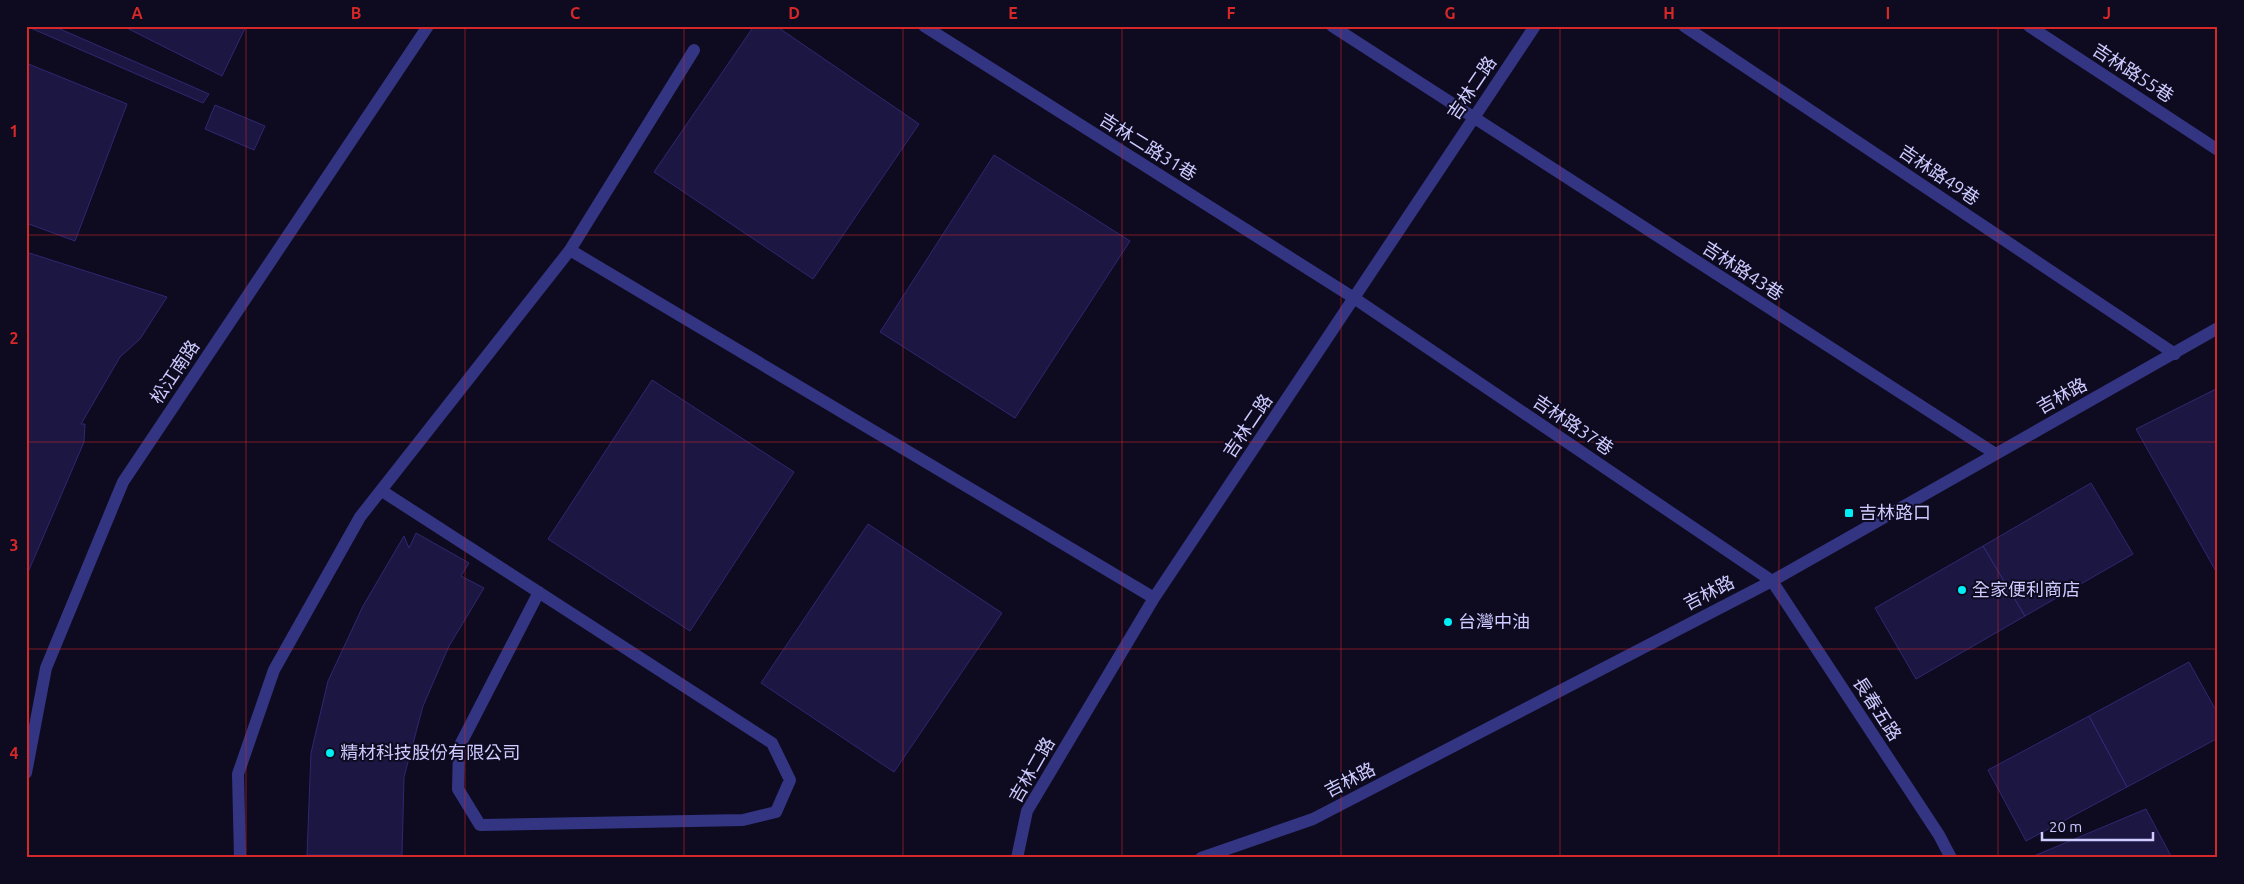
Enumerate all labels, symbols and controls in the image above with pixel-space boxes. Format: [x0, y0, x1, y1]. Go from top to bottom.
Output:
text: A [131, 4, 143, 22]
text: B [351, 4, 361, 22]
text: C [570, 4, 580, 22]
text: D [788, 4, 800, 22]
text: E [1008, 4, 1018, 22]
text: F [1227, 4, 1236, 22]
text: G [1444, 4, 1456, 22]
text: H [1663, 4, 1675, 22]
text: I [1886, 4, 1890, 22]
text: J [2103, 4, 2111, 22]
street label: 吉林路55巷 [2089, 39, 2178, 106]
street label: 吉林二路 [1443, 52, 1500, 123]
street label: 吉林二路31巷 [1096, 108, 1201, 184]
text: 1 [9, 122, 19, 140]
street label: 吉林路49巷 [1896, 140, 1983, 208]
street label: 吉林路43巷 [1699, 237, 1788, 304]
text: 2 [9, 329, 19, 347]
street label: 松江南路 [146, 336, 203, 407]
street label: 吉林路 [2033, 373, 2090, 417]
street label: 吉林二路 [1219, 390, 1276, 461]
street label: 吉林路37巷 [1530, 390, 1617, 458]
place label: 吉林路口 [1859, 502, 1931, 522]
marker: 吉林路口 [1843, 507, 1855, 519]
text: 3 [9, 536, 19, 554]
street label: 吉林路 [1680, 571, 1737, 613]
place label: 全家便利商店 [1972, 579, 2080, 599]
marker: 全家便利商店 [1956, 584, 1968, 596]
place label: 台灣中油 [1458, 611, 1530, 631]
marker: 台灣中油 [1442, 616, 1454, 628]
street label: 長春五路 [1850, 673, 1906, 744]
street label: 吉林二路 [1004, 733, 1058, 806]
place label: 精材科技股份有限公司 [340, 742, 520, 762]
text: 4 [9, 744, 19, 762]
marker: 精材科技股份有限公司 [324, 747, 336, 759]
street label: 吉林路 [1321, 758, 1378, 800]
scale bar [2042, 809, 2153, 841]
text: 20 m [2049, 818, 2082, 835]

